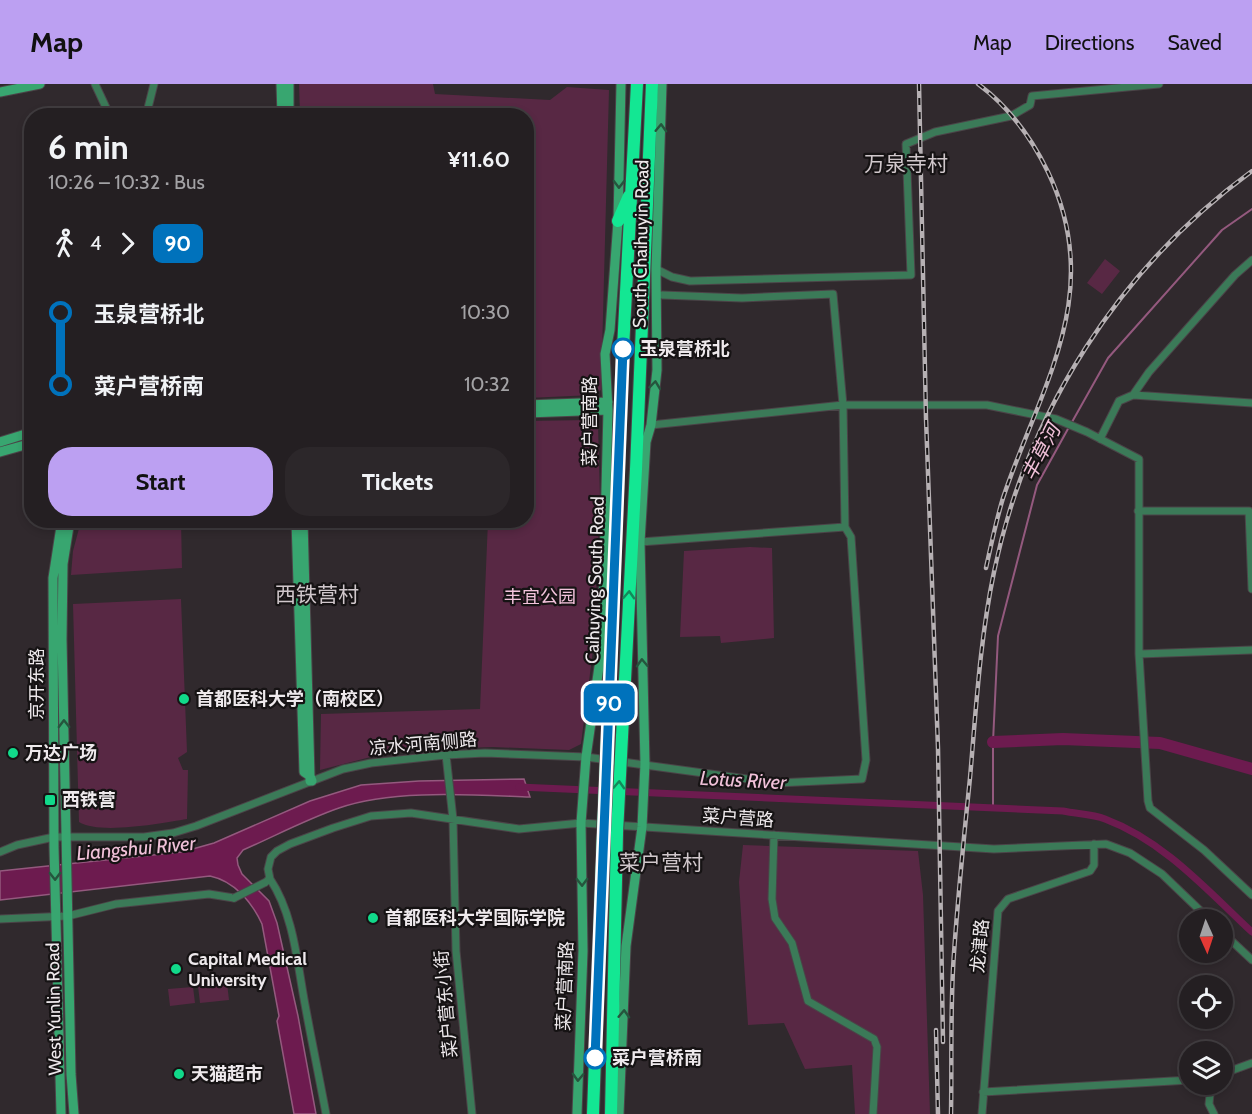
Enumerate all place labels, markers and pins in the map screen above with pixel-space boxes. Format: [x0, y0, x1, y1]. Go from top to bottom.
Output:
marker: 玉泉营桥北 [612, 338, 634, 360]
place label: 玉泉营桥北 [640, 338, 730, 360]
place label: 首都医科大学（南校区） [196, 688, 394, 710]
marker: 首都医科大学（南校区） [177, 692, 191, 706]
place label: 万达广场 [25, 742, 97, 764]
marker: 万达广场 [6, 746, 20, 760]
place label: 西铁营 [62, 789, 116, 811]
marker: 西铁营 [43, 793, 57, 807]
place label: 首都医科大学国际学院 [385, 907, 565, 929]
marker: 首都医科大学国际学院 [366, 911, 380, 925]
place label: Capital Medical University [188, 948, 307, 991]
marker: Capital Medical University [169, 962, 183, 976]
marker: 菜户营桥南 [584, 1047, 606, 1069]
place label: 菜户营桥南 [612, 1047, 702, 1069]
place label: 天猫超市 [191, 1063, 263, 1085]
marker: 天猫超市 [172, 1067, 186, 1081]

